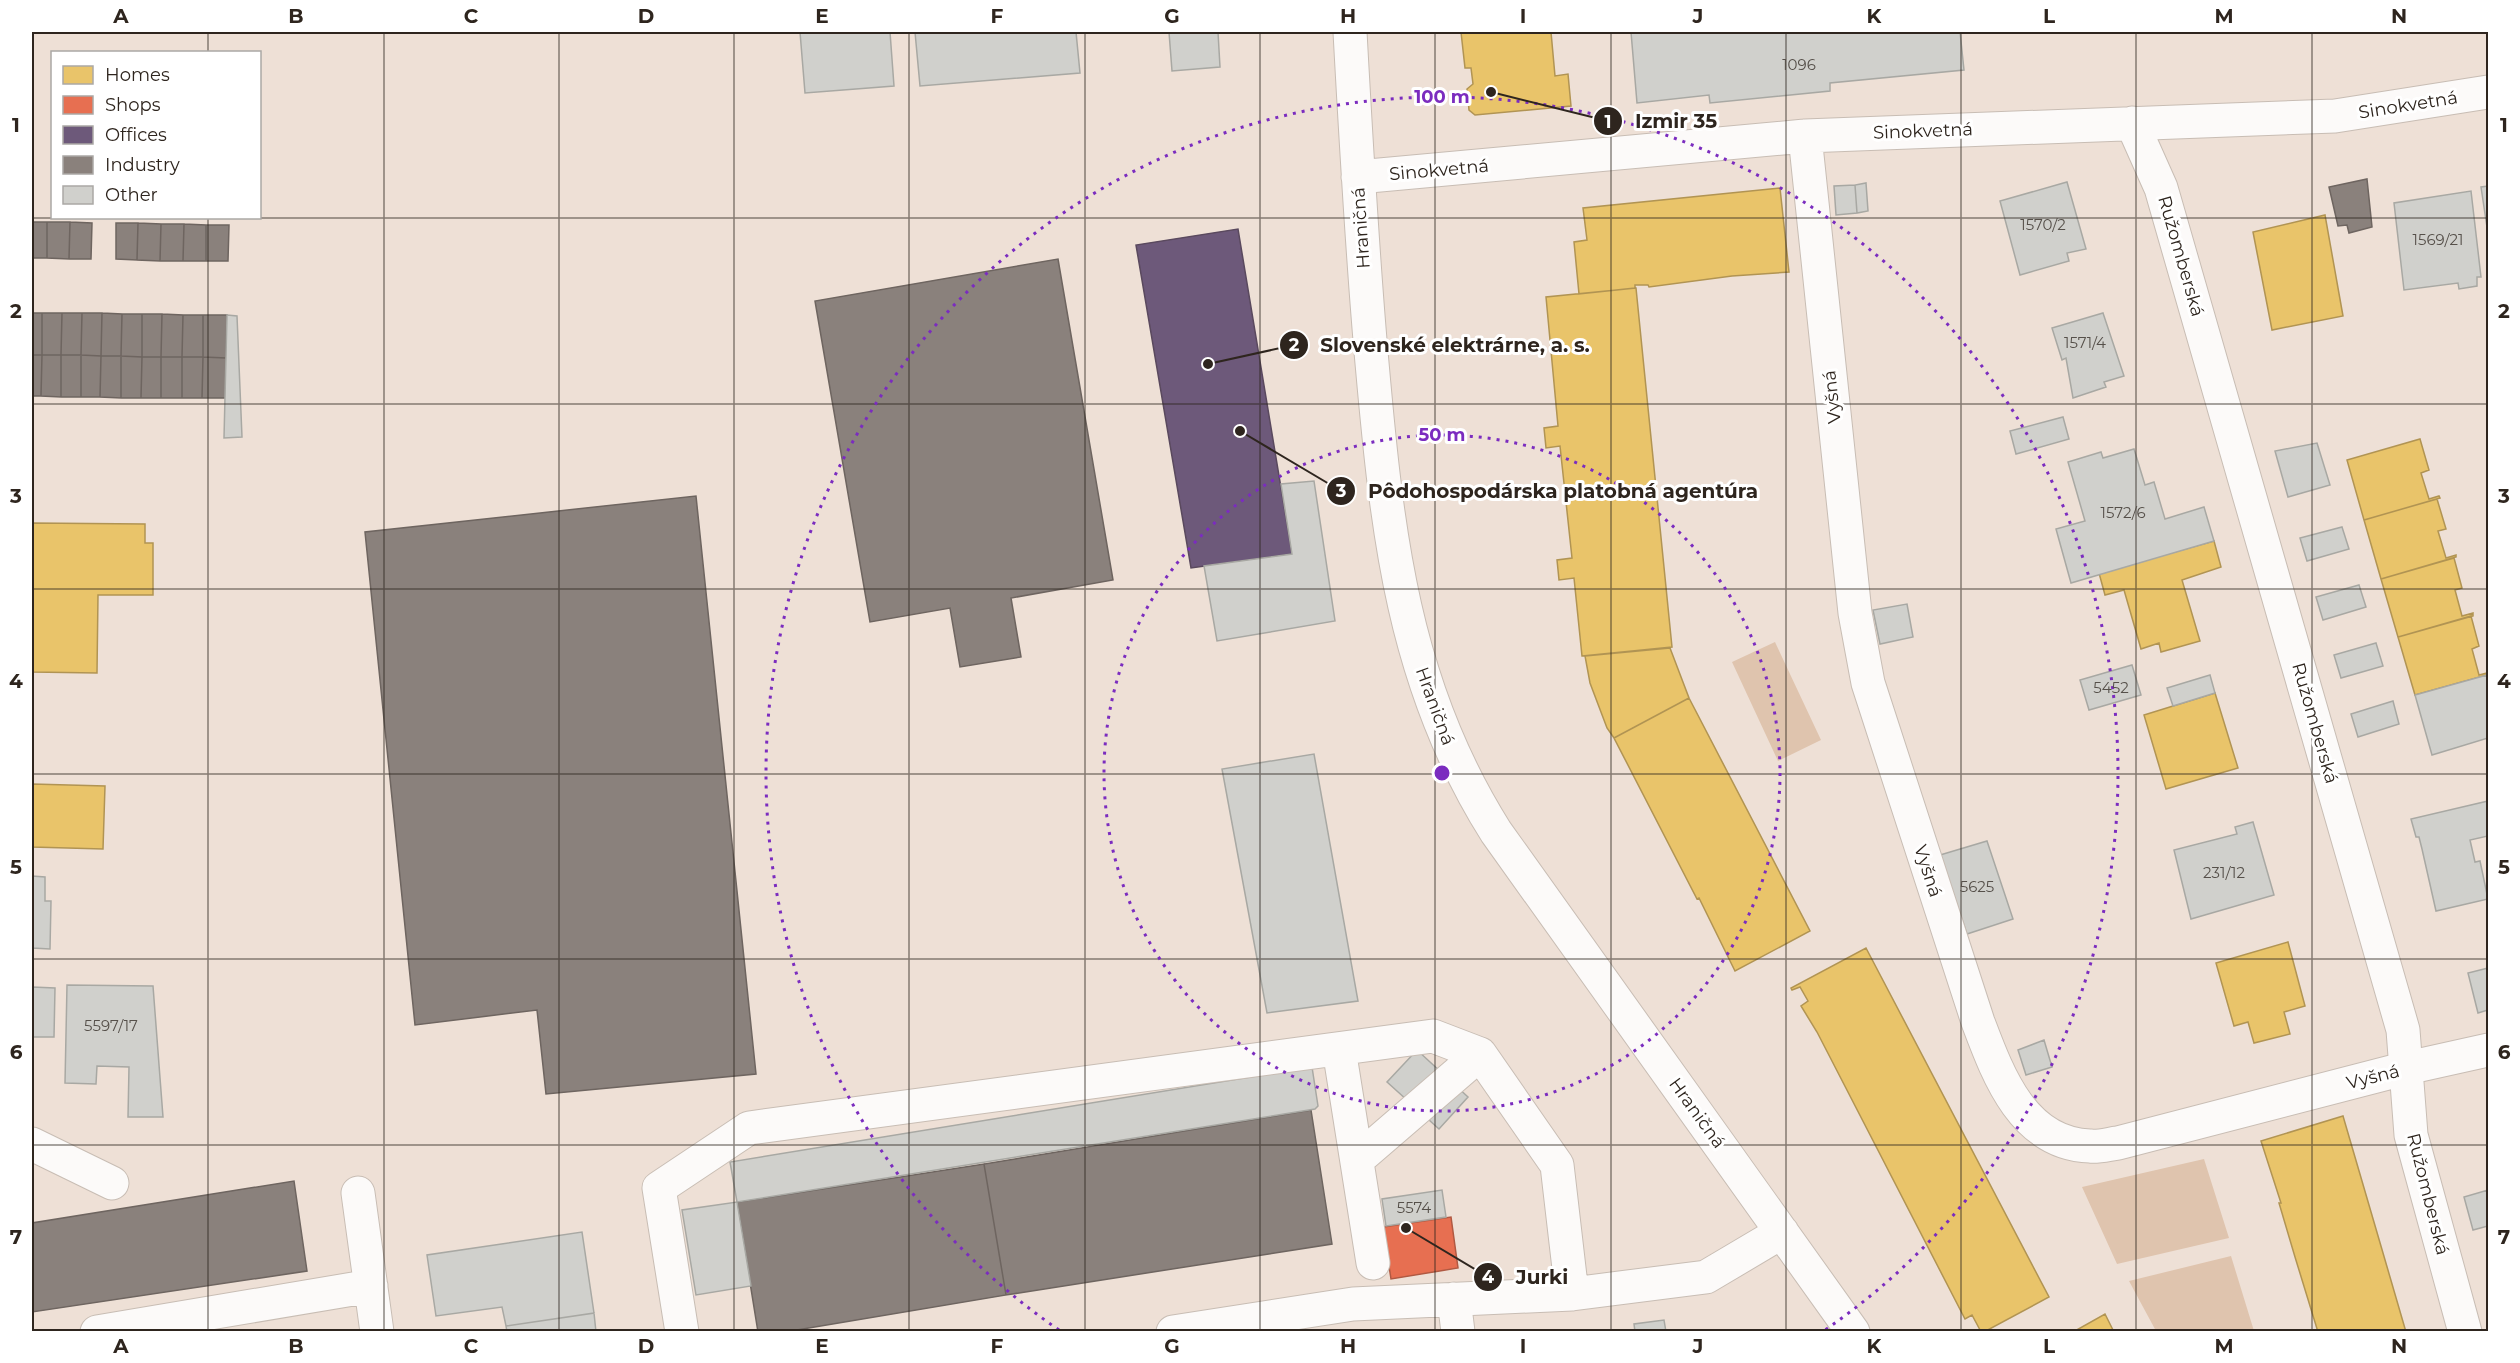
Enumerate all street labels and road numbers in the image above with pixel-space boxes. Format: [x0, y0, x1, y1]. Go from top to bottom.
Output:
street label: Sinokvetná [2357, 86, 2459, 124]
street label: Sinokvetná [1873, 118, 1973, 144]
street label: Sinokvetná [1388, 155, 1490, 185]
street label: Hraničná [1347, 186, 1375, 270]
street label: Ružomberská [2153, 193, 2209, 319]
street label: Vyšná [1818, 369, 1846, 425]
street label: Ružomberská [2287, 660, 2343, 786]
street label: Hraničná [1411, 664, 1459, 748]
street label: Vyšná [1909, 842, 1947, 900]
street label: Vyšná [2344, 1060, 2402, 1094]
street label: Hraničná [1664, 1073, 1730, 1153]
street label: Ružomberská [2402, 1131, 2454, 1257]

